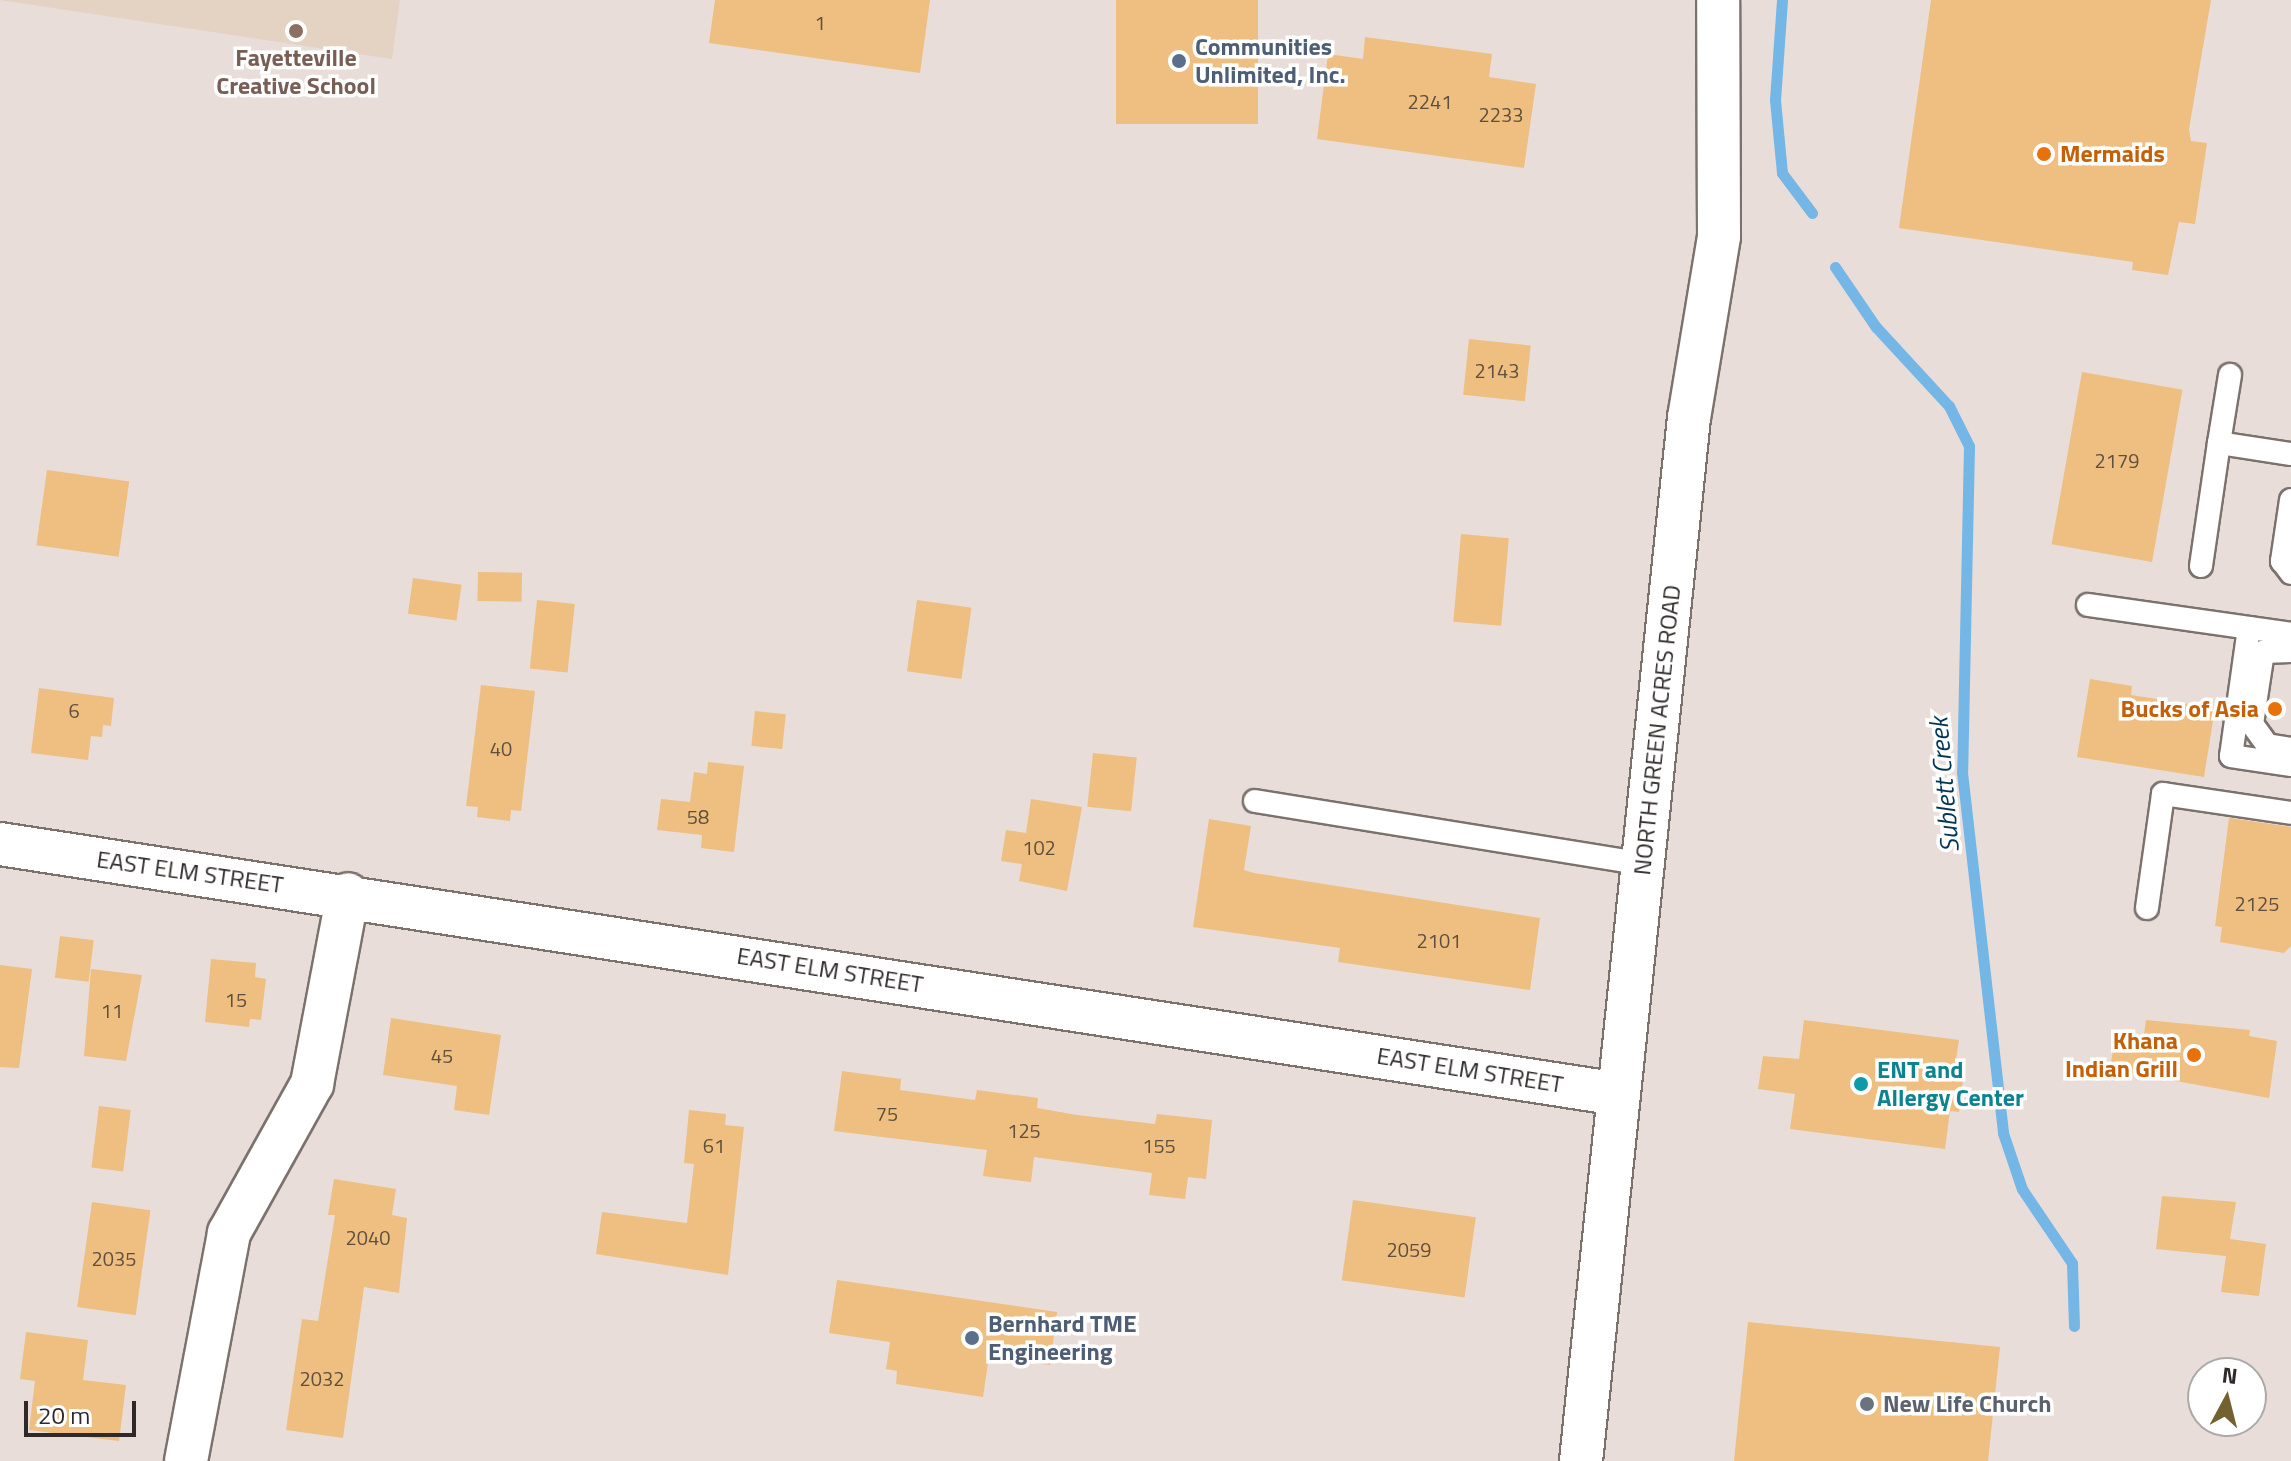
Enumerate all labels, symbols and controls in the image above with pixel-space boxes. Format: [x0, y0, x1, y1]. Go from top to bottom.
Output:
house number: 1 [814, 10, 826, 34]
marker: Fayetteville Creative School [287, 22, 305, 40]
place label: Communities Unlimited, Inc. [1195, 33, 1346, 89]
place label: Fayetteville Creative School [216, 44, 376, 100]
marker: Communities Unlimited, Inc. [1170, 52, 1188, 70]
house number: 2241 [1408, 89, 1452, 113]
house number: 2233 [1479, 102, 1523, 126]
place label: Mermaids [2060, 140, 2165, 168]
marker: Mermaids [2035, 145, 2053, 163]
house number: 2143 [1475, 358, 1519, 382]
house number: 2179 [2095, 448, 2139, 472]
street label: NORTH GREEN ACRES ROAD [1627, 583, 1687, 877]
place label: Bucks of Asia [2121, 695, 2259, 723]
house number: 6 [68, 698, 80, 722]
marker: Bucks of Asia [2266, 700, 2284, 718]
water label: Sublett Creek [1923, 716, 1965, 854]
house number: 40 [490, 736, 512, 760]
house number: 58 [687, 804, 709, 828]
house number: 102 [1022, 835, 1056, 859]
street label: EAST ELM STREET [95, 845, 285, 899]
house number: 2125 [2235, 891, 2279, 915]
house number: 2101 [1417, 928, 1461, 952]
street label: EAST ELM STREET [735, 941, 925, 999]
house number: 15 [225, 987, 247, 1011]
house number: 11 [101, 998, 123, 1022]
place label: Khana Indian Grill [2065, 1027, 2178, 1083]
street label: EAST ELM STREET [1375, 1041, 1565, 1099]
house number: 45 [431, 1043, 453, 1067]
marker: Khana Indian Grill [2185, 1046, 2203, 1064]
place label: ENT and Allergy Center [1877, 1056, 2024, 1112]
marker: ENT and Allergy Center [1852, 1075, 1870, 1093]
house number: 75 [876, 1101, 898, 1125]
house number: 125 [1007, 1118, 1041, 1142]
house number: 61 [703, 1133, 725, 1157]
house number: 155 [1142, 1133, 1176, 1157]
house number: 2040 [346, 1225, 390, 1249]
house number: 2059 [1387, 1237, 1431, 1261]
house number: 2035 [92, 1246, 136, 1270]
place label: Bernhard TME Engineering [988, 1310, 1136, 1366]
marker: Bernhard TME Engineering [963, 1329, 981, 1347]
north arrow [2187, 1357, 2267, 1437]
text: N [2220, 1357, 2239, 1393]
house number: 2032 [300, 1366, 344, 1390]
scale bar [28, 1385, 140, 1435]
place label: New Life Church [1883, 1390, 2052, 1418]
marker: New Life Church [1858, 1395, 1876, 1413]
text: 20 m [38, 1397, 90, 1433]

